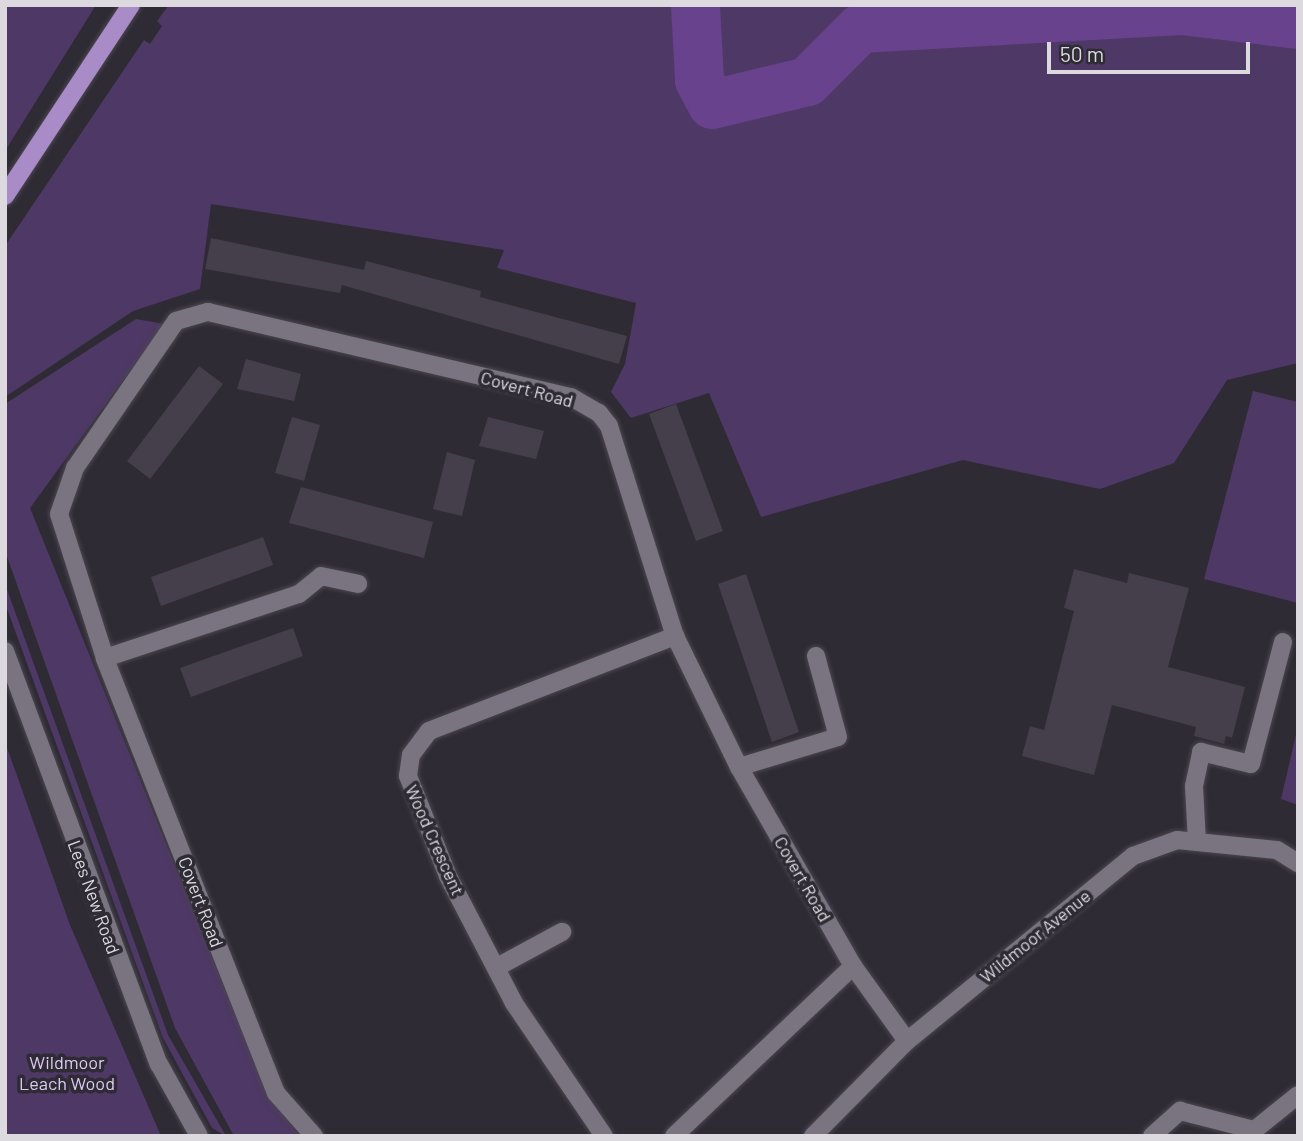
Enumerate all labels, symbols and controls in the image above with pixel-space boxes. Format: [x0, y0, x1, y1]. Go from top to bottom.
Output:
scale bar [1051, 28, 1254, 72]
text: 50 m [1060, 41, 1104, 66]
street label: Covert Road [478, 366, 576, 412]
street label: Wood Crescent [401, 781, 469, 899]
street label: Covert Road [770, 832, 836, 926]
street label: Lees New Road [63, 837, 125, 957]
street label: Covert Road [174, 854, 228, 950]
street label: Wildmoor Avenue [975, 885, 1095, 987]
park label: Wildmoor Leach Wood [19, 1052, 115, 1094]

